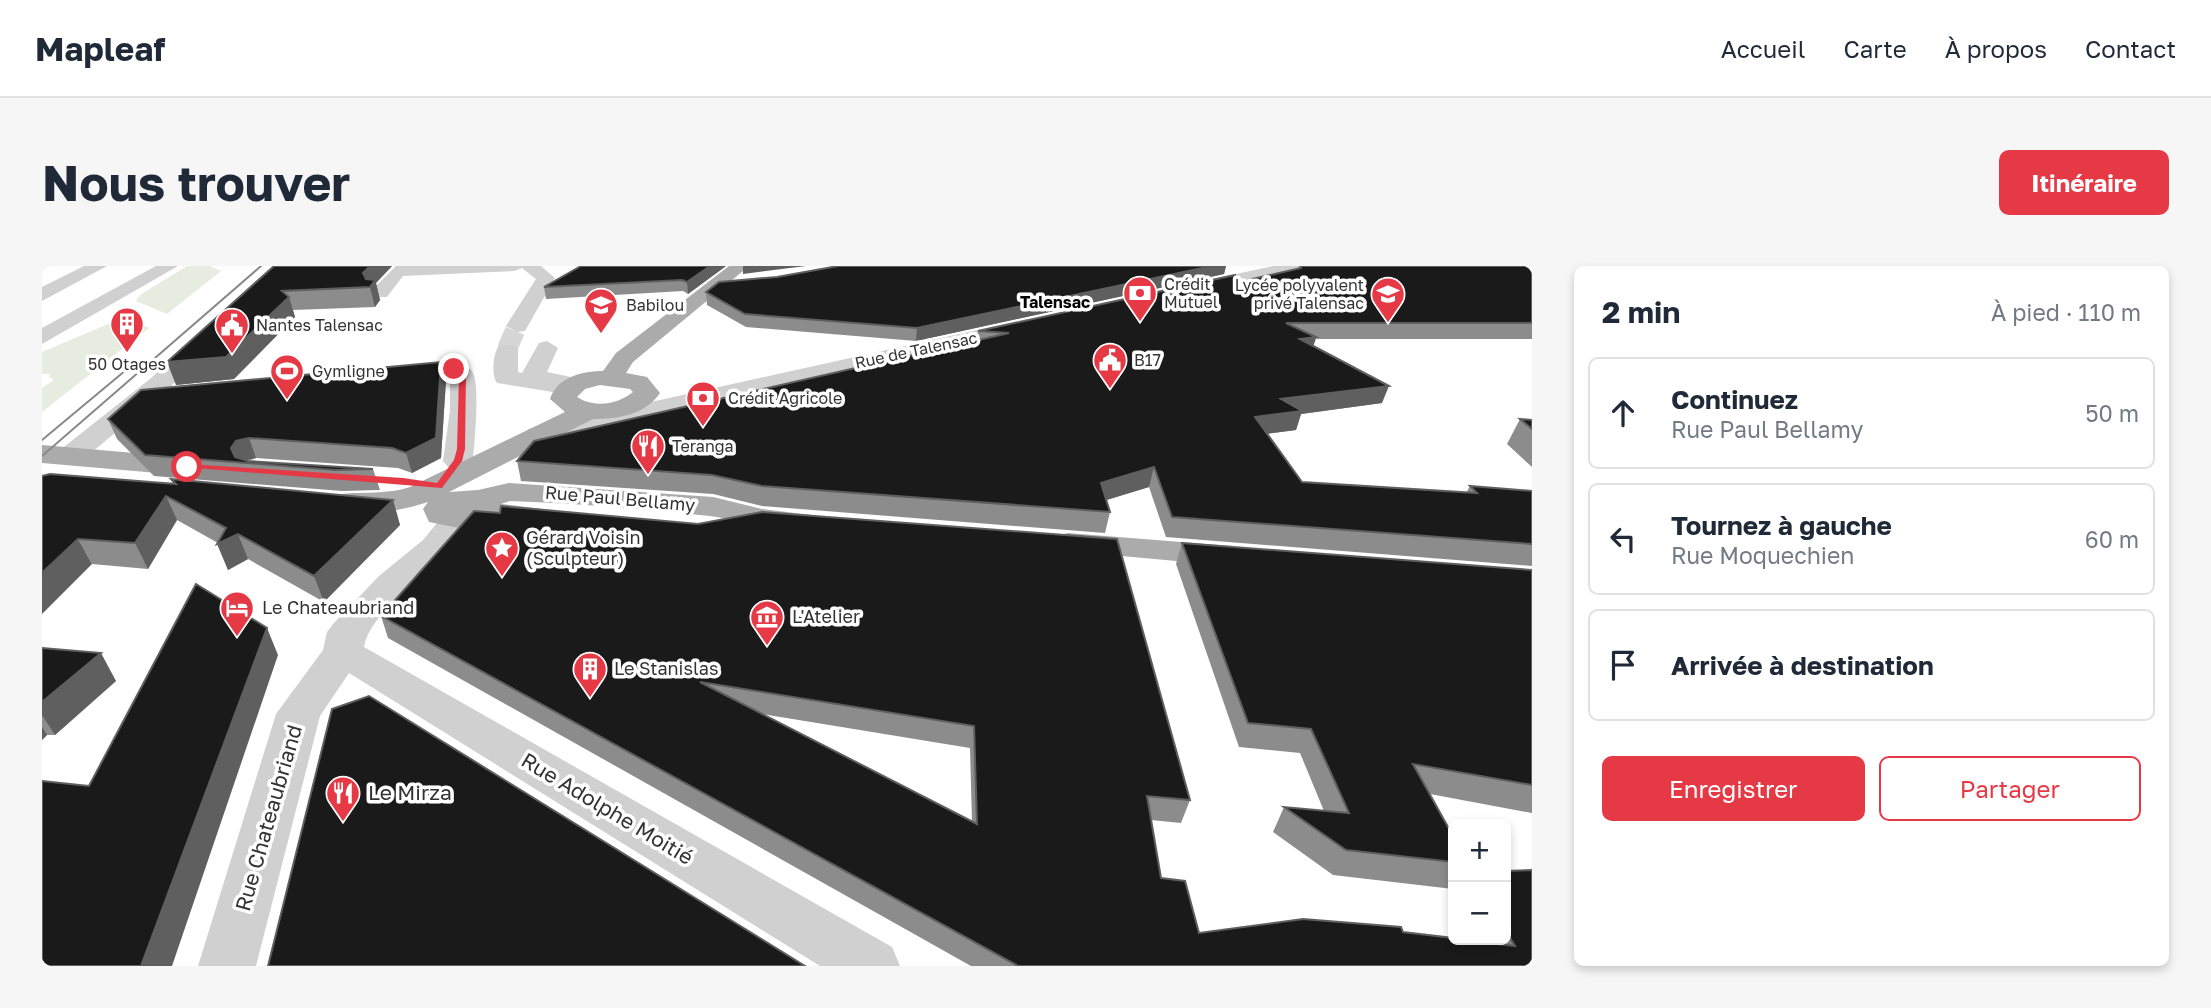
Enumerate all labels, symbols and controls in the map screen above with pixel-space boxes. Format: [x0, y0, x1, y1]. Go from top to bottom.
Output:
text: Mapleaf [35, 29, 165, 68]
text: Accueil [1721, 34, 1805, 63]
text: Carte [1843, 34, 1907, 63]
text: À propos [1945, 34, 2047, 63]
text: Contact [2085, 34, 2176, 63]
button: Itinéraire [1999, 150, 2169, 215]
text: Nous trouver [42, 153, 350, 212]
bank icon: Crédit Mutuel [1121, 274, 1159, 323]
place label: Crédit Mutuel [1164, 274, 1218, 312]
place label: Lycée polyvalent privé Talensac [1235, 275, 1364, 313]
school or university icon: Lycée polyvalent privé Talensac [1369, 275, 1407, 324]
school or university icon: Babilou [582, 286, 620, 335]
district label: Talensac [1020, 292, 1090, 312]
text: 2 min [1602, 294, 1680, 330]
place label: Babilou [626, 295, 684, 315]
text: À pied · 110 m [1991, 298, 2141, 326]
building icon: 50 Otages [108, 305, 146, 354]
public building icon: Nantes Talensac [213, 306, 251, 355]
place label: Nantes Talensac [256, 315, 383, 335]
street label: Rue de Talensac [853, 327, 979, 373]
public building icon: B17 [1091, 341, 1129, 390]
place label: B17 [1134, 350, 1161, 370]
sports icon: Gymligne [268, 352, 306, 401]
route end [438, 353, 469, 384]
place label: 50 Otages [88, 354, 166, 374]
place label: Gymligne [312, 361, 385, 381]
bank icon: Crédit Agricole [684, 379, 722, 428]
text: Continuez [1671, 384, 1798, 415]
place label: Crédit Agricole [728, 388, 842, 408]
icon: ahead [1604, 394, 1642, 432]
text: 50 m [2085, 399, 2139, 427]
text: Rue Paul Bellamy [1671, 415, 1863, 443]
restaurant icon: Teranga [629, 427, 667, 476]
place label: Teranga [672, 436, 734, 456]
route start [171, 451, 202, 482]
street label: Rue Paul Bellamy [544, 480, 696, 516]
text: Tournez à gauche [1671, 510, 1892, 541]
icon: left [1604, 520, 1642, 558]
text: 60 m [2085, 525, 2139, 553]
place label: Gérard Voisin (Sculpteur) [526, 526, 641, 569]
place icon: Gérard Voisin (Sculpteur) [483, 529, 521, 578]
text: Rue Moquechien [1671, 541, 1855, 569]
hotel icon: Le Chateaubriand [218, 589, 256, 638]
place label: Le Chateaubriand [262, 596, 414, 618]
museum icon: L'Atelier [748, 598, 786, 647]
place label: L'Atelier [792, 605, 860, 627]
icon: arrive [1604, 646, 1642, 684]
building icon: Le Stanislas [571, 650, 609, 699]
text: Arrivée à destination [1671, 650, 1934, 681]
place label: Le Stanislas [614, 657, 718, 679]
street label: Rue Chateaubriand [229, 722, 307, 914]
street label: Rue Adolphe Moitié [517, 747, 698, 870]
button: Enregistrer [1602, 756, 1865, 821]
button: Partager [1879, 756, 2141, 821]
restaurant icon: Le Mirza [324, 774, 362, 823]
place label: Le Mirza [368, 779, 452, 805]
map controls [1448, 819, 1511, 945]
button: + [1448, 819, 1511, 882]
button: − [1448, 882, 1511, 945]

